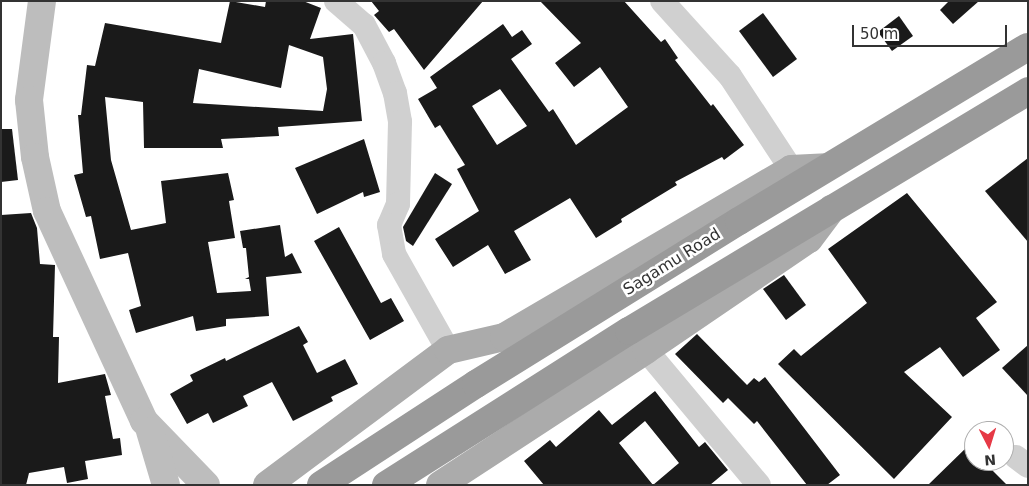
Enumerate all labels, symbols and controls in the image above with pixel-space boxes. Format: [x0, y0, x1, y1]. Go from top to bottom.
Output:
scale bar [854, 15, 1009, 47]
text: 50 m [860, 25, 898, 43]
street label: Sagamu Road [620, 224, 724, 300]
north arrow [964, 421, 1014, 471]
text: N [984, 451, 997, 468]

